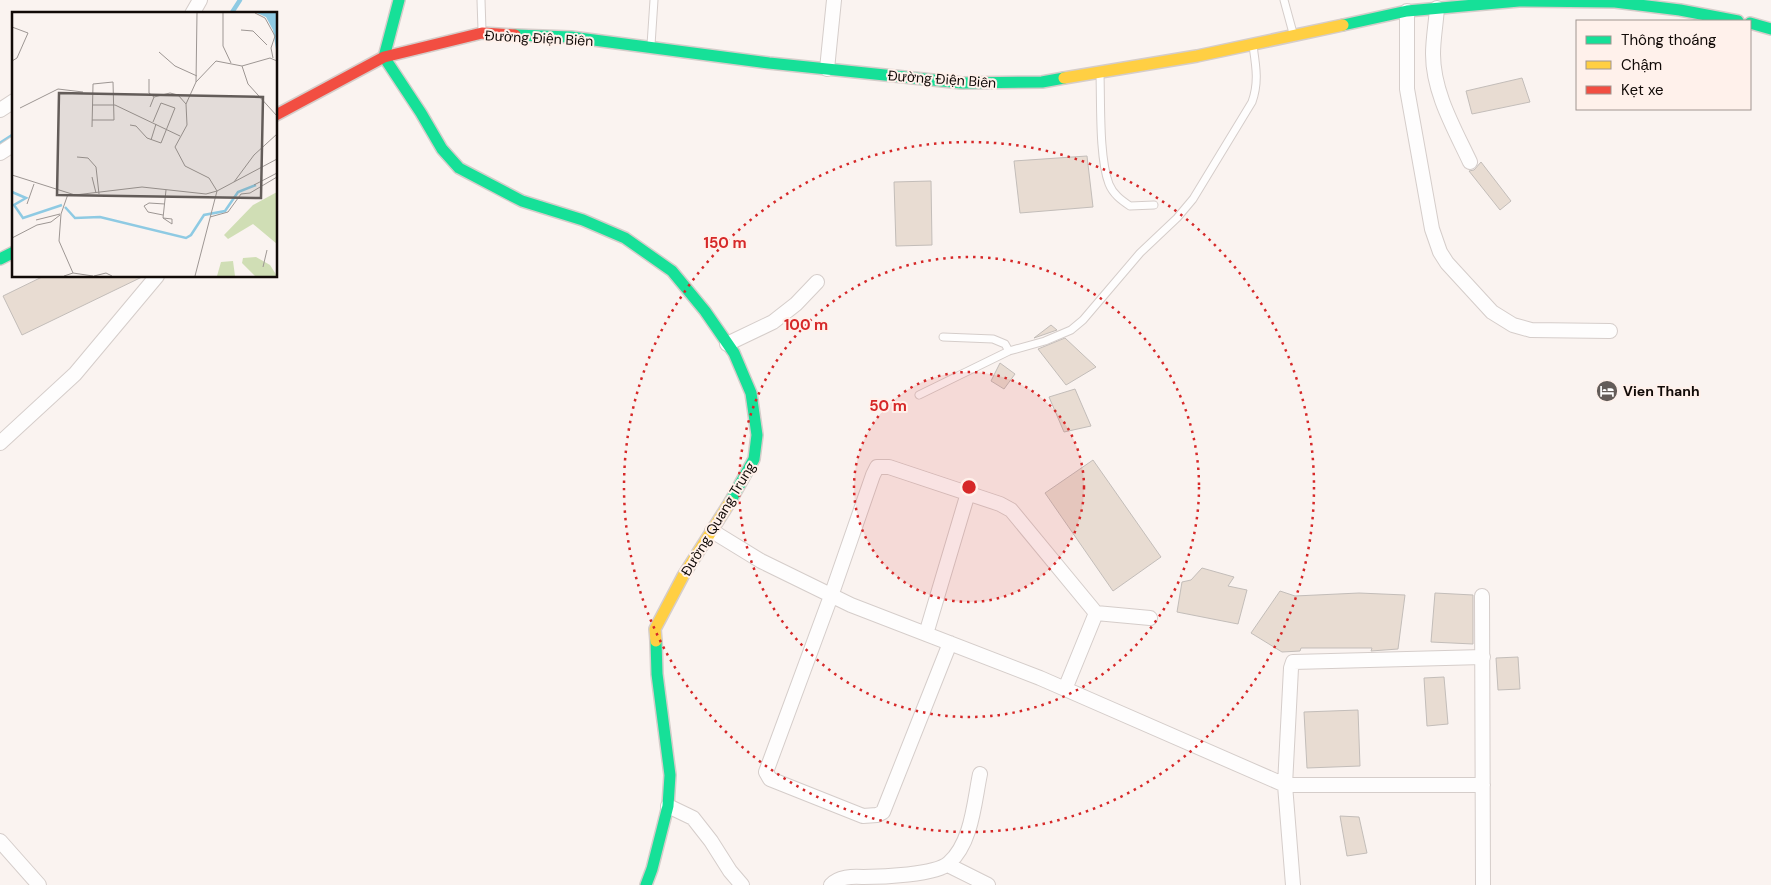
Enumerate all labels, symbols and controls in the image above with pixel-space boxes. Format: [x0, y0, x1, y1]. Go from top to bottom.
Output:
inset map [12, 12, 278, 278]
legend [1576, 20, 1751, 110]
street label: Đường Điện Biên [484, 26, 594, 50]
text: Thông thoáng [1621, 30, 1716, 50]
text: Chậm [1621, 55, 1662, 75]
street label: Đường Điện Biên [887, 66, 997, 92]
text: Kẹt xe [1621, 80, 1664, 100]
text: 150 m [704, 233, 747, 253]
text: 100 m [784, 315, 828, 335]
hotel icon: Vien Thanh [1595, 379, 1619, 403]
place label: Vien Thanh [1623, 382, 1700, 400]
text: 50 m [869, 396, 907, 416]
street label: Đường Quang Trung [677, 458, 759, 579]
centre of rings [960, 478, 978, 496]

